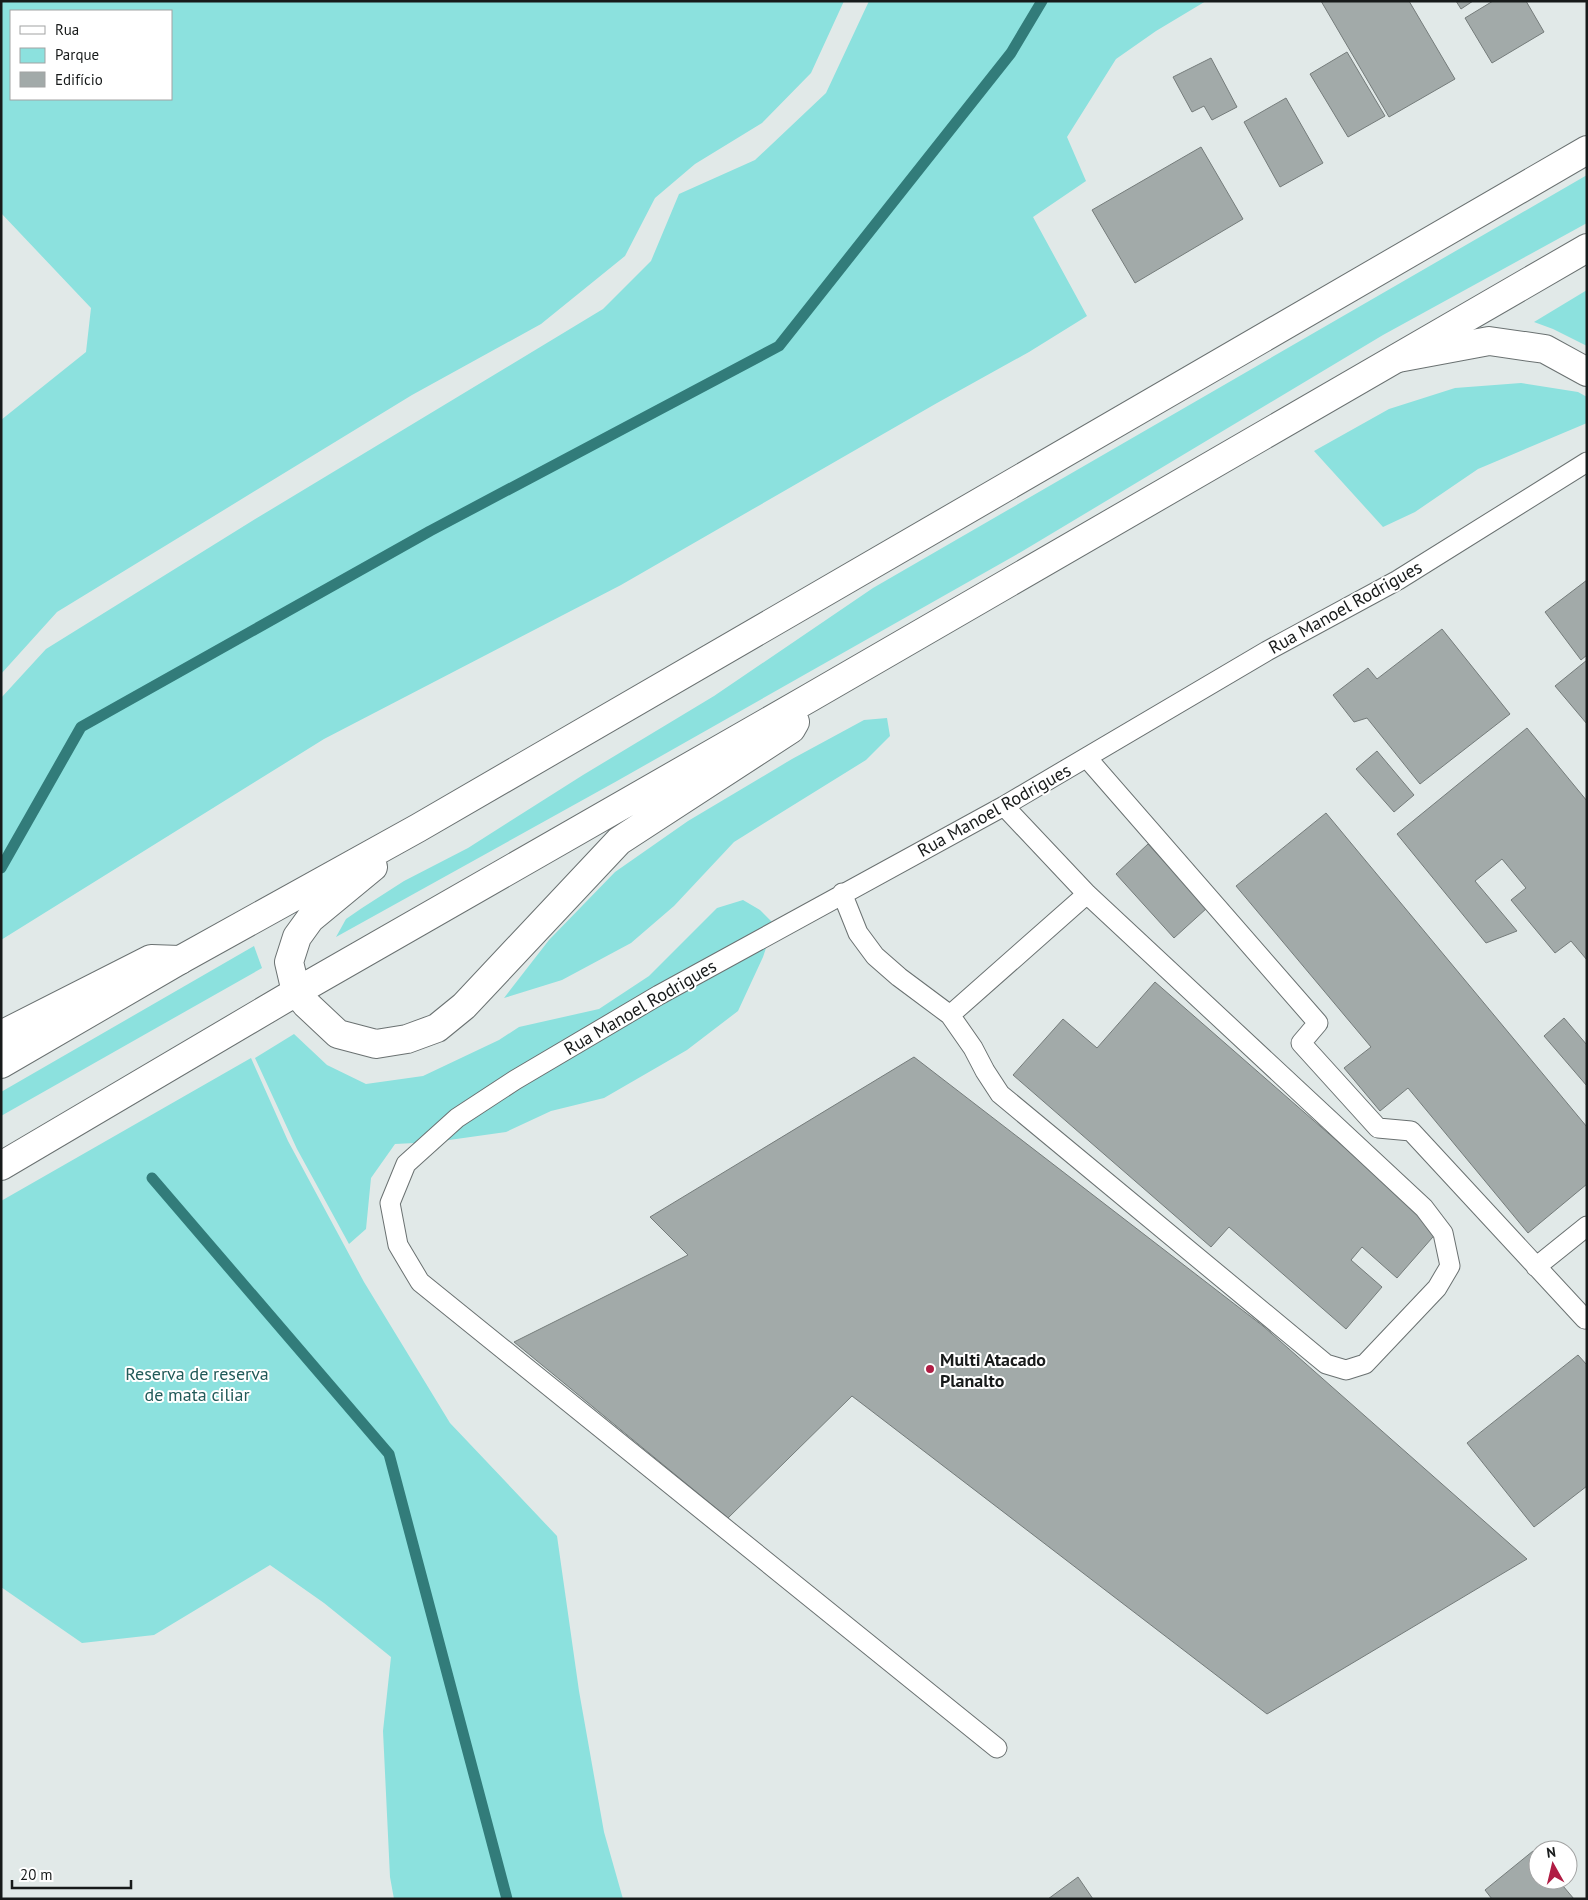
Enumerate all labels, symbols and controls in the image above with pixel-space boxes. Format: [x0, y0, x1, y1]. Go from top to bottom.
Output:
legend [10, 10, 172, 100]
text: Rua [55, 20, 79, 39]
text: Parque [55, 45, 99, 64]
text: Edifício [55, 70, 103, 89]
street label: Rua Manoel Rodrigues [1264, 555, 1426, 659]
street label: Rua Manoel Rodrigues [913, 758, 1075, 862]
street label: Rua Manoel Rodrigues [560, 954, 720, 1060]
place label: Multi Atacado Planalto [940, 1348, 1046, 1392]
park label: Reserva de reserva de mata ciliar [125, 1362, 269, 1406]
marker: Multi Atacado Planalto [924, 1363, 936, 1375]
north arrow [1528, 1840, 1578, 1890]
text: N [1545, 1843, 1557, 1862]
scale bar [12, 1858, 131, 1890]
text: 20 m [20, 1865, 53, 1884]

